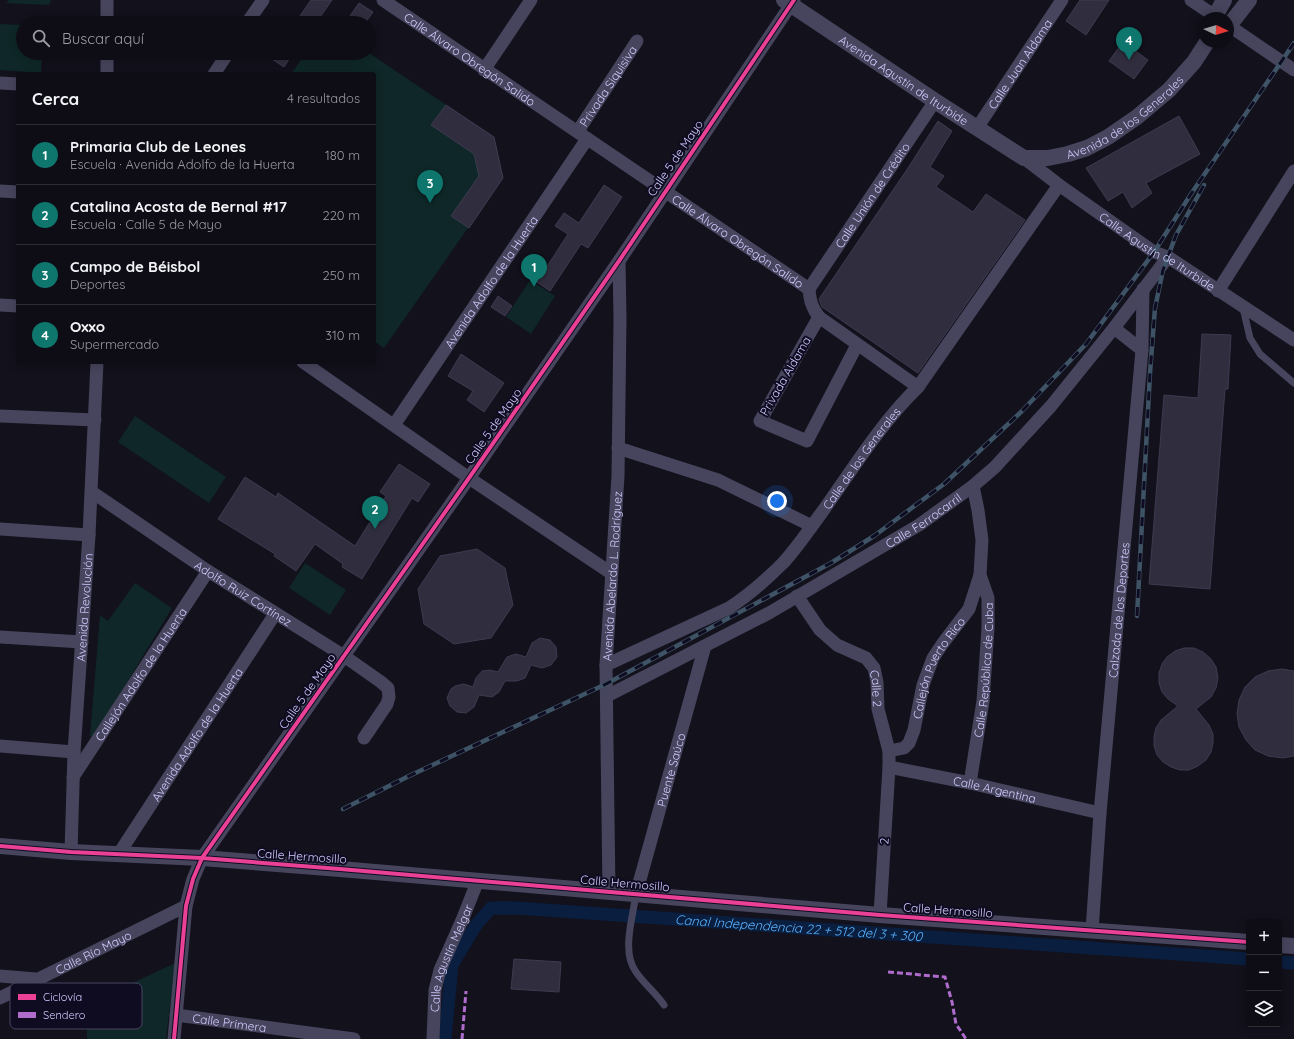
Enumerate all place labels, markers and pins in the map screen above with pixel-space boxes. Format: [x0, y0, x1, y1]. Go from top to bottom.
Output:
pin: 4 [1116, 27, 1142, 60]
pin: 3 [417, 170, 443, 203]
pin: 1 [521, 254, 547, 287]
pin: 2 [362, 496, 388, 529]

